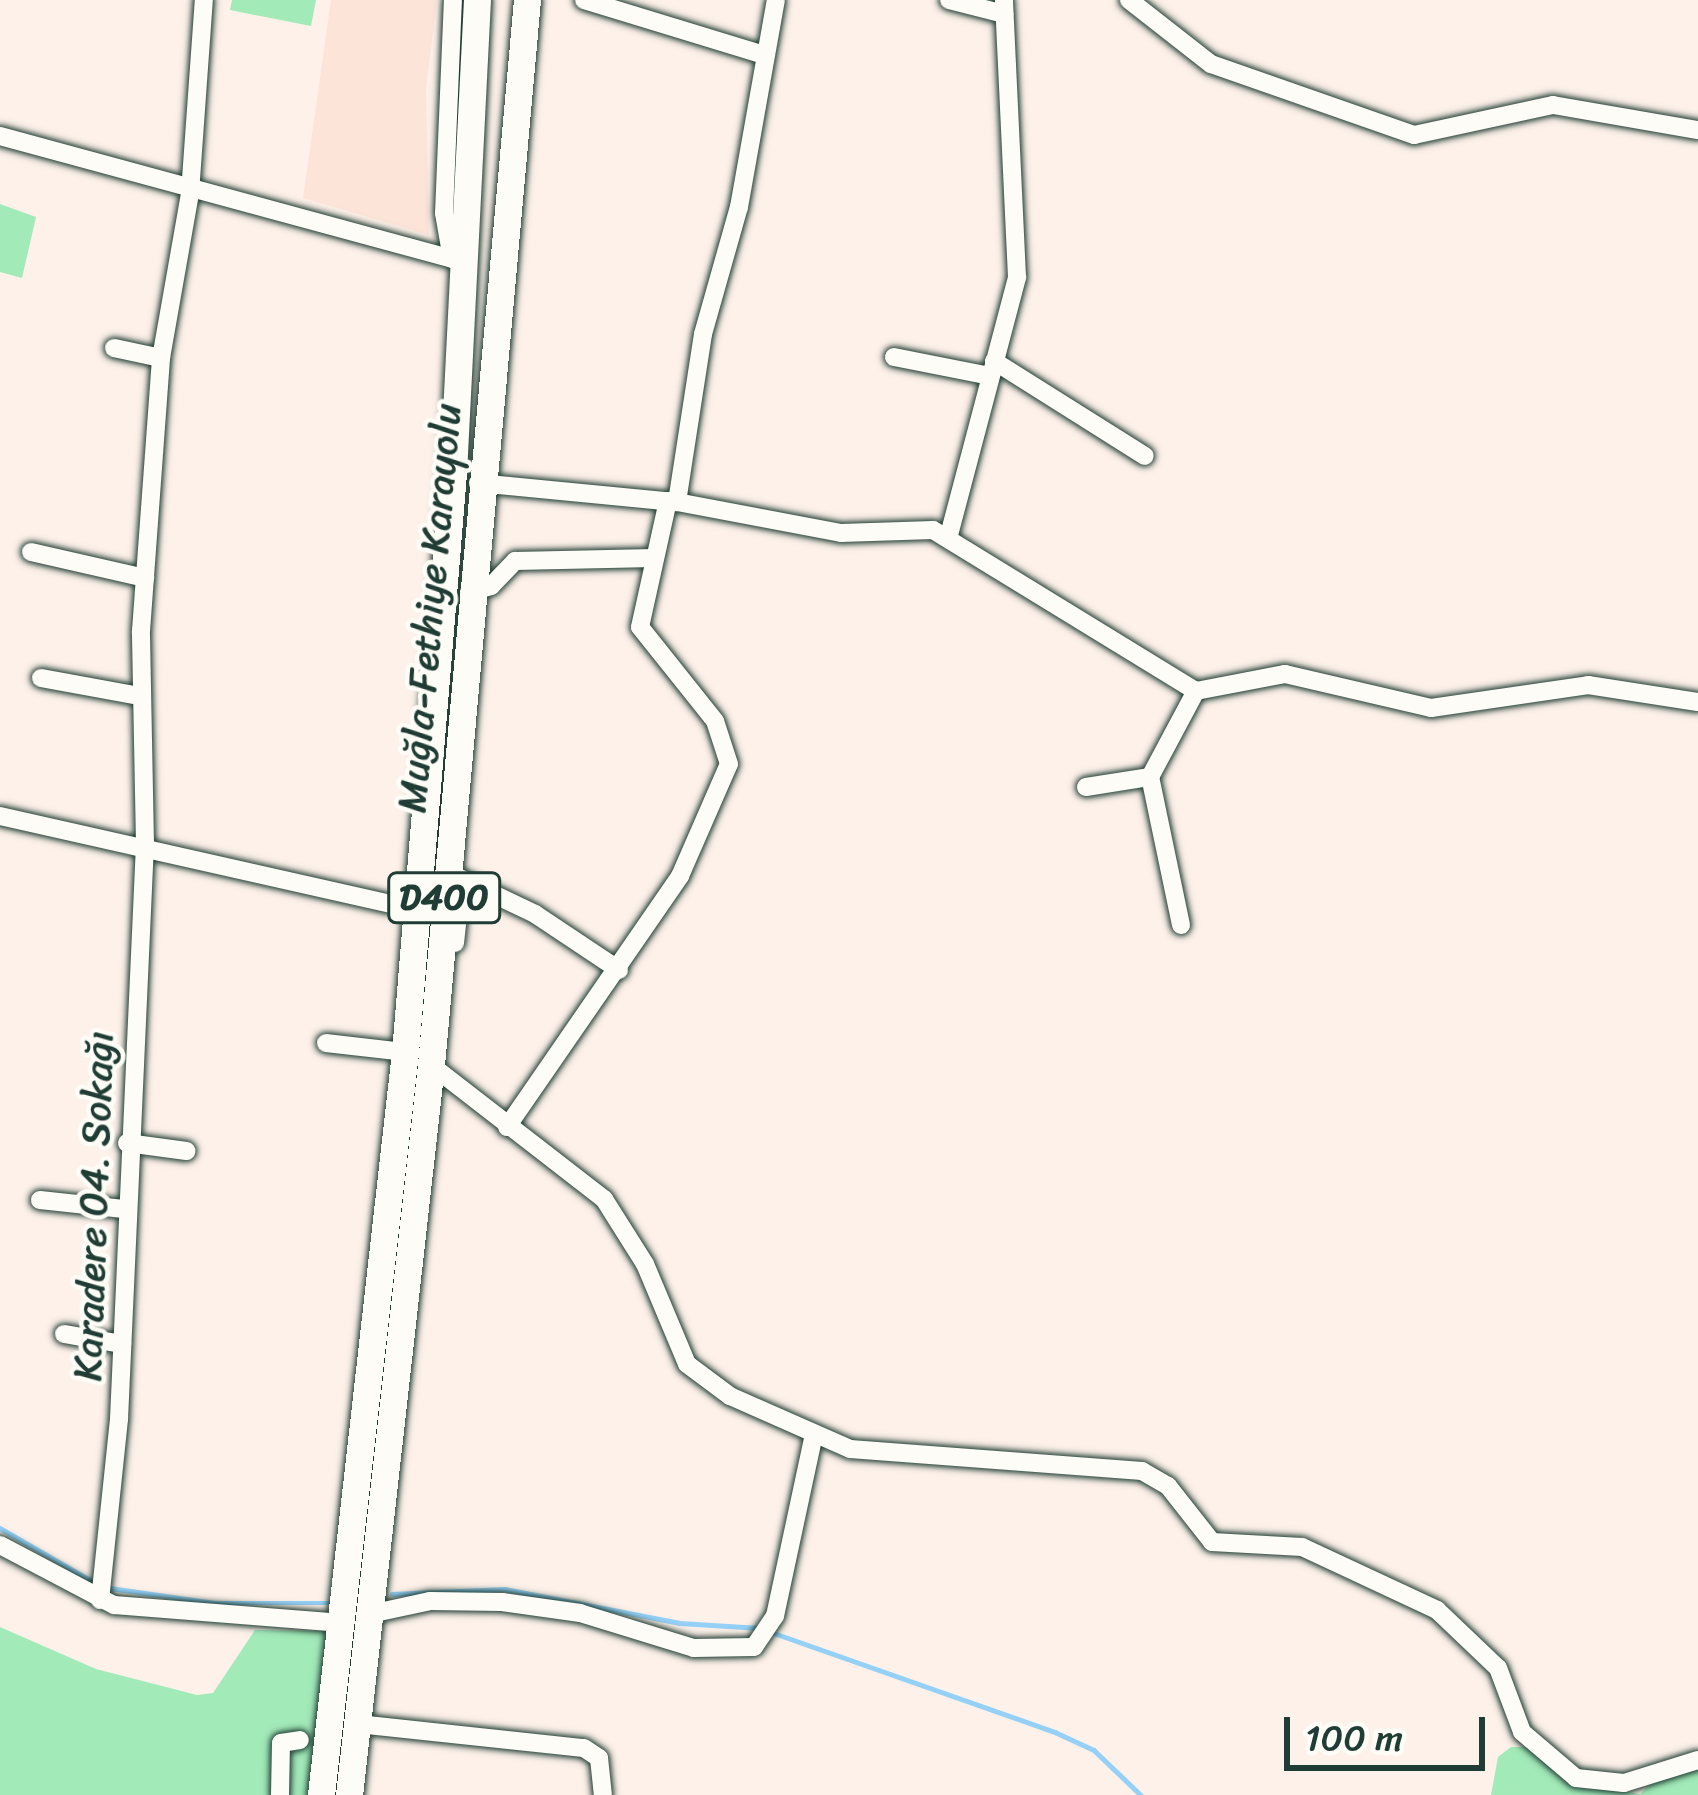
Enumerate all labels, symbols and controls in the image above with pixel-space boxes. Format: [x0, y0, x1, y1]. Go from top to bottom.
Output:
street label: Muğla-Fethiye Karayolu [389, 402, 471, 814]
road number: D400 [387, 868, 501, 928]
street label: Karadere 04. Sokağı [65, 1030, 123, 1382]
scale bar [1290, 1693, 1491, 1767]
text: 100 m [1305, 1706, 1403, 1770]

